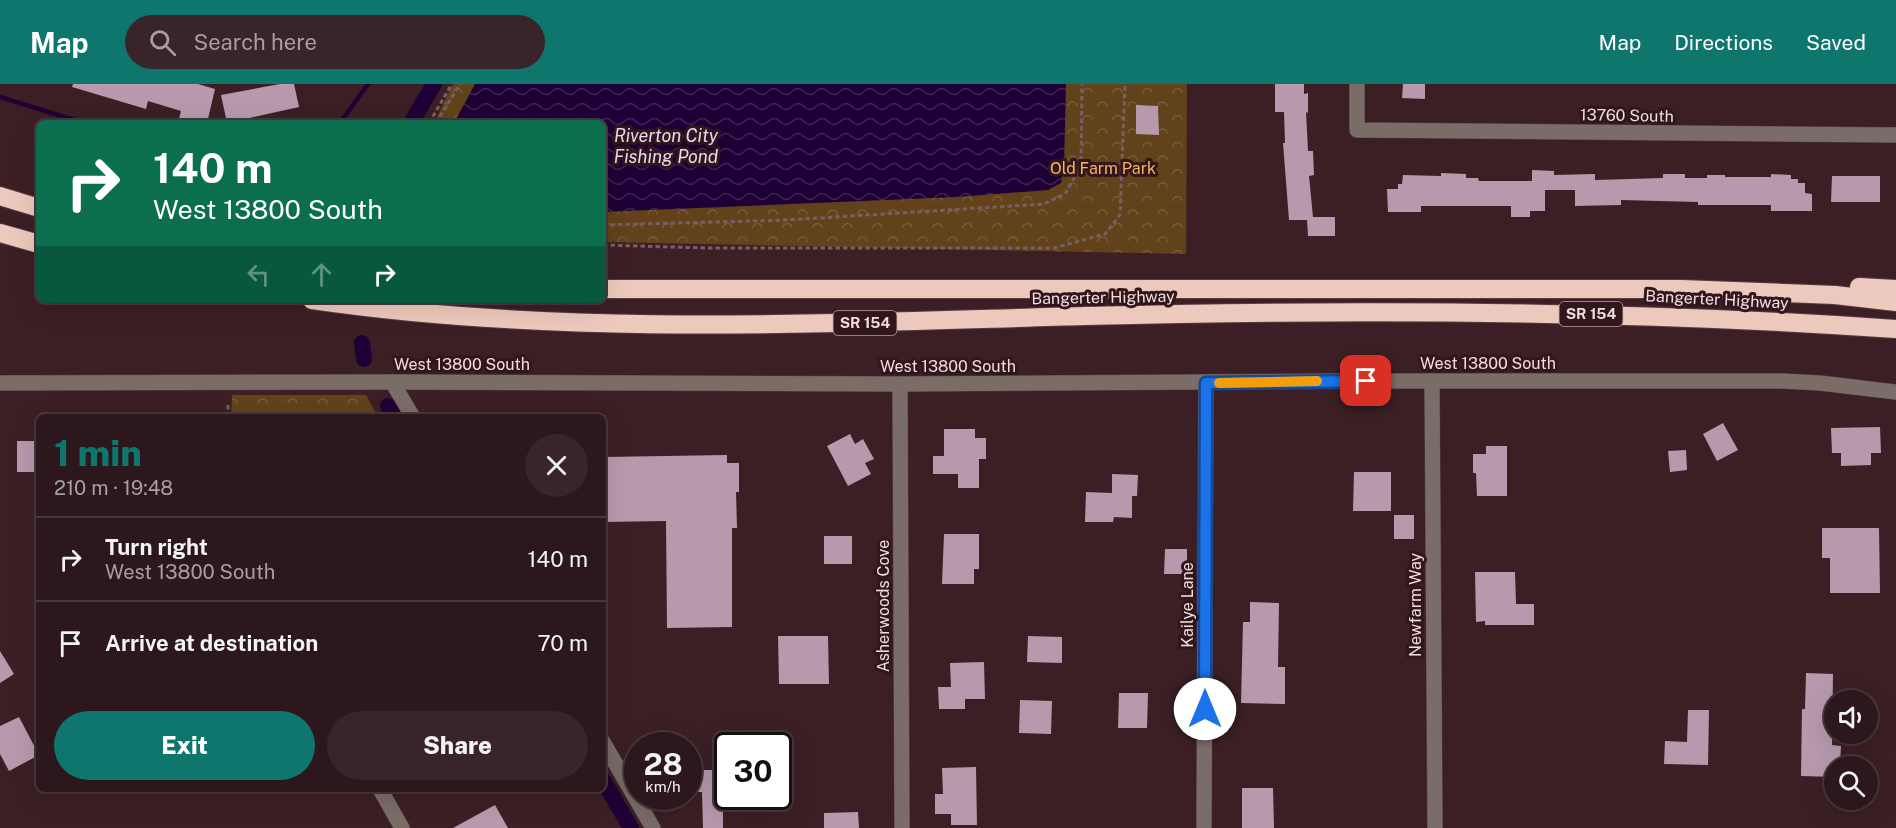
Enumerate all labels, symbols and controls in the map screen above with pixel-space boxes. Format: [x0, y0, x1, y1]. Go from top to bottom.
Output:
search box [125, 15, 545, 69]
text: Map [30, 26, 89, 59]
icon: search [146, 26, 179, 59]
text: Search here [194, 29, 317, 55]
text: Map [1599, 30, 1641, 55]
text: Directions [1674, 30, 1773, 55]
text: Saved [1806, 30, 1866, 55]
street label: 13760 South [1580, 105, 1674, 126]
water label: Riverton City Fishing Pond [614, 125, 719, 167]
text: 140 m [153, 143, 273, 192]
icon: right [54, 144, 132, 222]
park label: Old Farm Park [1050, 159, 1156, 178]
text: West 13800 South [153, 193, 383, 225]
icon: left [242, 258, 275, 291]
icon: ahead [305, 258, 338, 291]
icon: right [368, 258, 401, 291]
street label: Bangerter Highway [1645, 286, 1789, 313]
street label: Bangerter Highway [1031, 287, 1175, 308]
road number: SR 154 [1560, 302, 1622, 326]
road number: SR 154 [834, 311, 896, 335]
street label: West 13800 South [1420, 354, 1556, 373]
street label: West 13800 South [394, 355, 530, 374]
pin [1340, 355, 1391, 406]
street label: West 13800 South [880, 357, 1016, 376]
icon: arrive [1349, 364, 1382, 397]
text: 1 min [54, 432, 142, 474]
button: close [525, 434, 588, 497]
text: 210 m · 19:48 [54, 476, 173, 500]
text: Turn right [105, 534, 208, 560]
street label: Asherwoods Cove [874, 540, 893, 672]
icon: right [54, 543, 87, 576]
text: 140 m [527, 546, 588, 572]
street label: Newfarm Way [1406, 553, 1425, 657]
text: West 13800 South [105, 560, 275, 584]
street label: Kailye Lane [1178, 562, 1197, 648]
icon: arrive [54, 627, 87, 660]
text: Arrive at destination [105, 630, 318, 656]
text: 70 m [537, 630, 588, 656]
position arrow [1173, 677, 1237, 741]
map controls [1824, 690, 1878, 810]
button: sound [1824, 690, 1878, 744]
button: Exit [54, 711, 315, 780]
button: Share [327, 711, 588, 780]
speed limit sign: 30 [714, 732, 792, 810]
text: 28 [643, 746, 683, 782]
button: search [1824, 756, 1878, 810]
text: km/h [645, 778, 681, 795]

